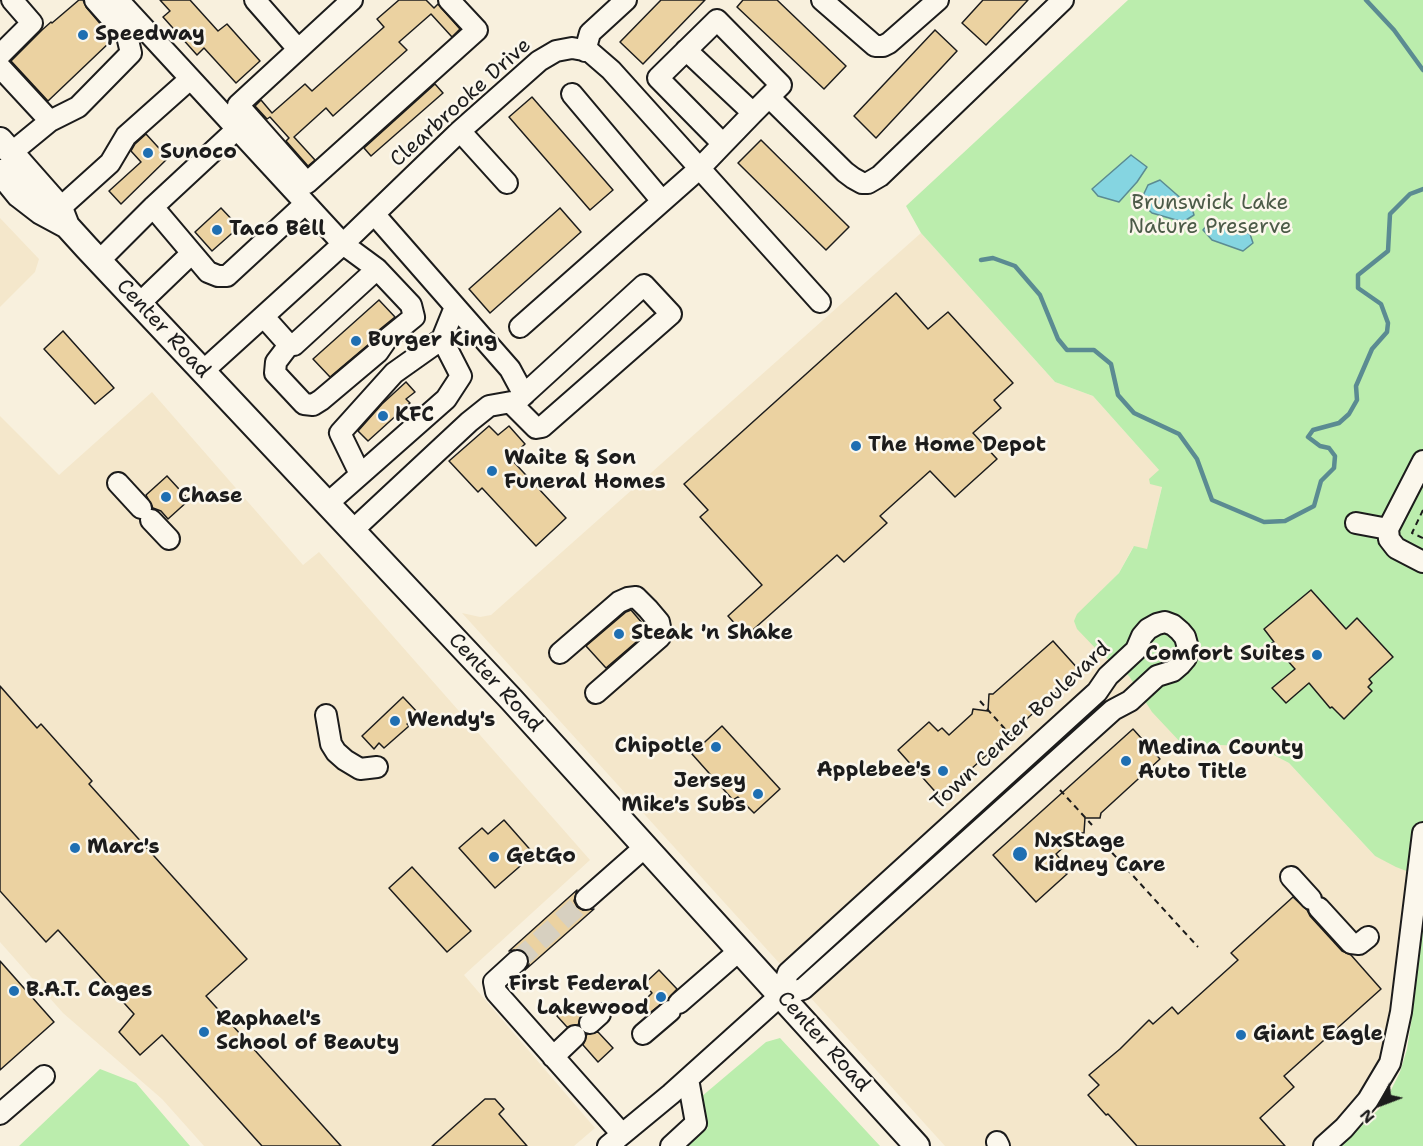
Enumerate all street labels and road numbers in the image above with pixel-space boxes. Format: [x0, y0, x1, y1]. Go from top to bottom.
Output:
street label: Clearbrooke Drive [385, 33, 537, 173]
street label: Center Road [111, 274, 215, 384]
street label: Center Road [443, 628, 547, 738]
street label: Town Center Boulevard [926, 636, 1116, 816]
street label: Center Road [771, 987, 875, 1097]

